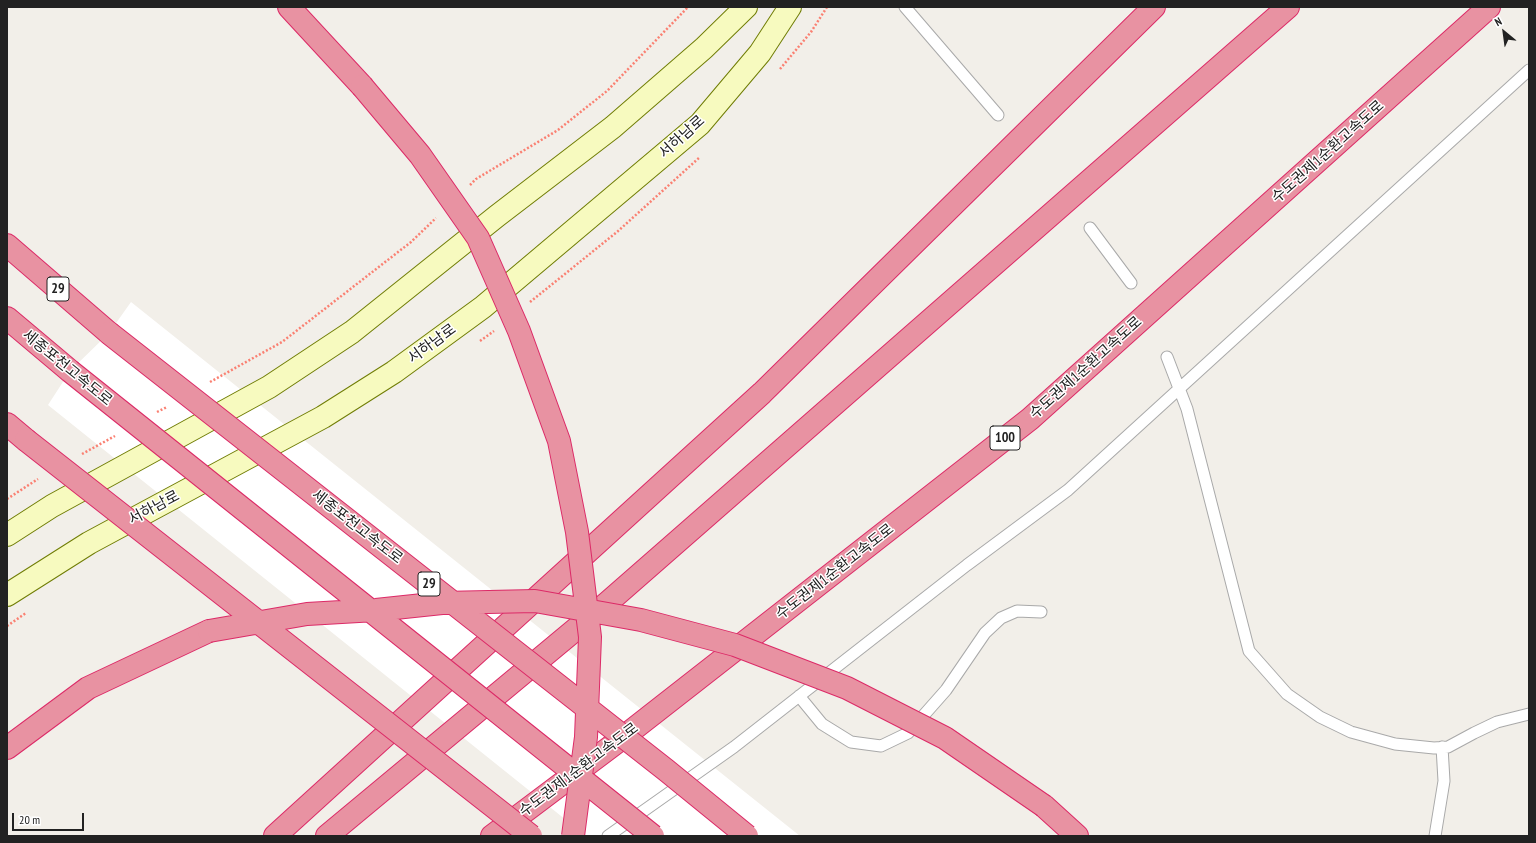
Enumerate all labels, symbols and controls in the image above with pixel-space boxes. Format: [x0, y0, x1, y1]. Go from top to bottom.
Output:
north arrow [1484, 12, 1524, 52]
text: N [1492, 14, 1504, 29]
street label: 수도권제1순환고속도로 [1268, 97, 1388, 207]
street label: 서하남로 [655, 112, 709, 162]
road number: 29 [47, 277, 69, 301]
street label: 수도권제1순환고속도로 [1026, 313, 1146, 423]
street label: 서하남로 [404, 320, 460, 368]
street label: 세종포천고속도로 [18, 326, 116, 410]
road number: 100 [990, 426, 1020, 450]
street label: 세종포천고속도로 [308, 486, 406, 568]
street label: 서하남로 [125, 487, 183, 529]
street label: 수도권제1순환고속도로 [772, 520, 898, 624]
road number: 29 [418, 572, 440, 596]
street label: 수도권제1순환고속도로 [516, 719, 642, 821]
scale bar [14, 805, 86, 831]
text: 20 m [19, 812, 40, 827]

